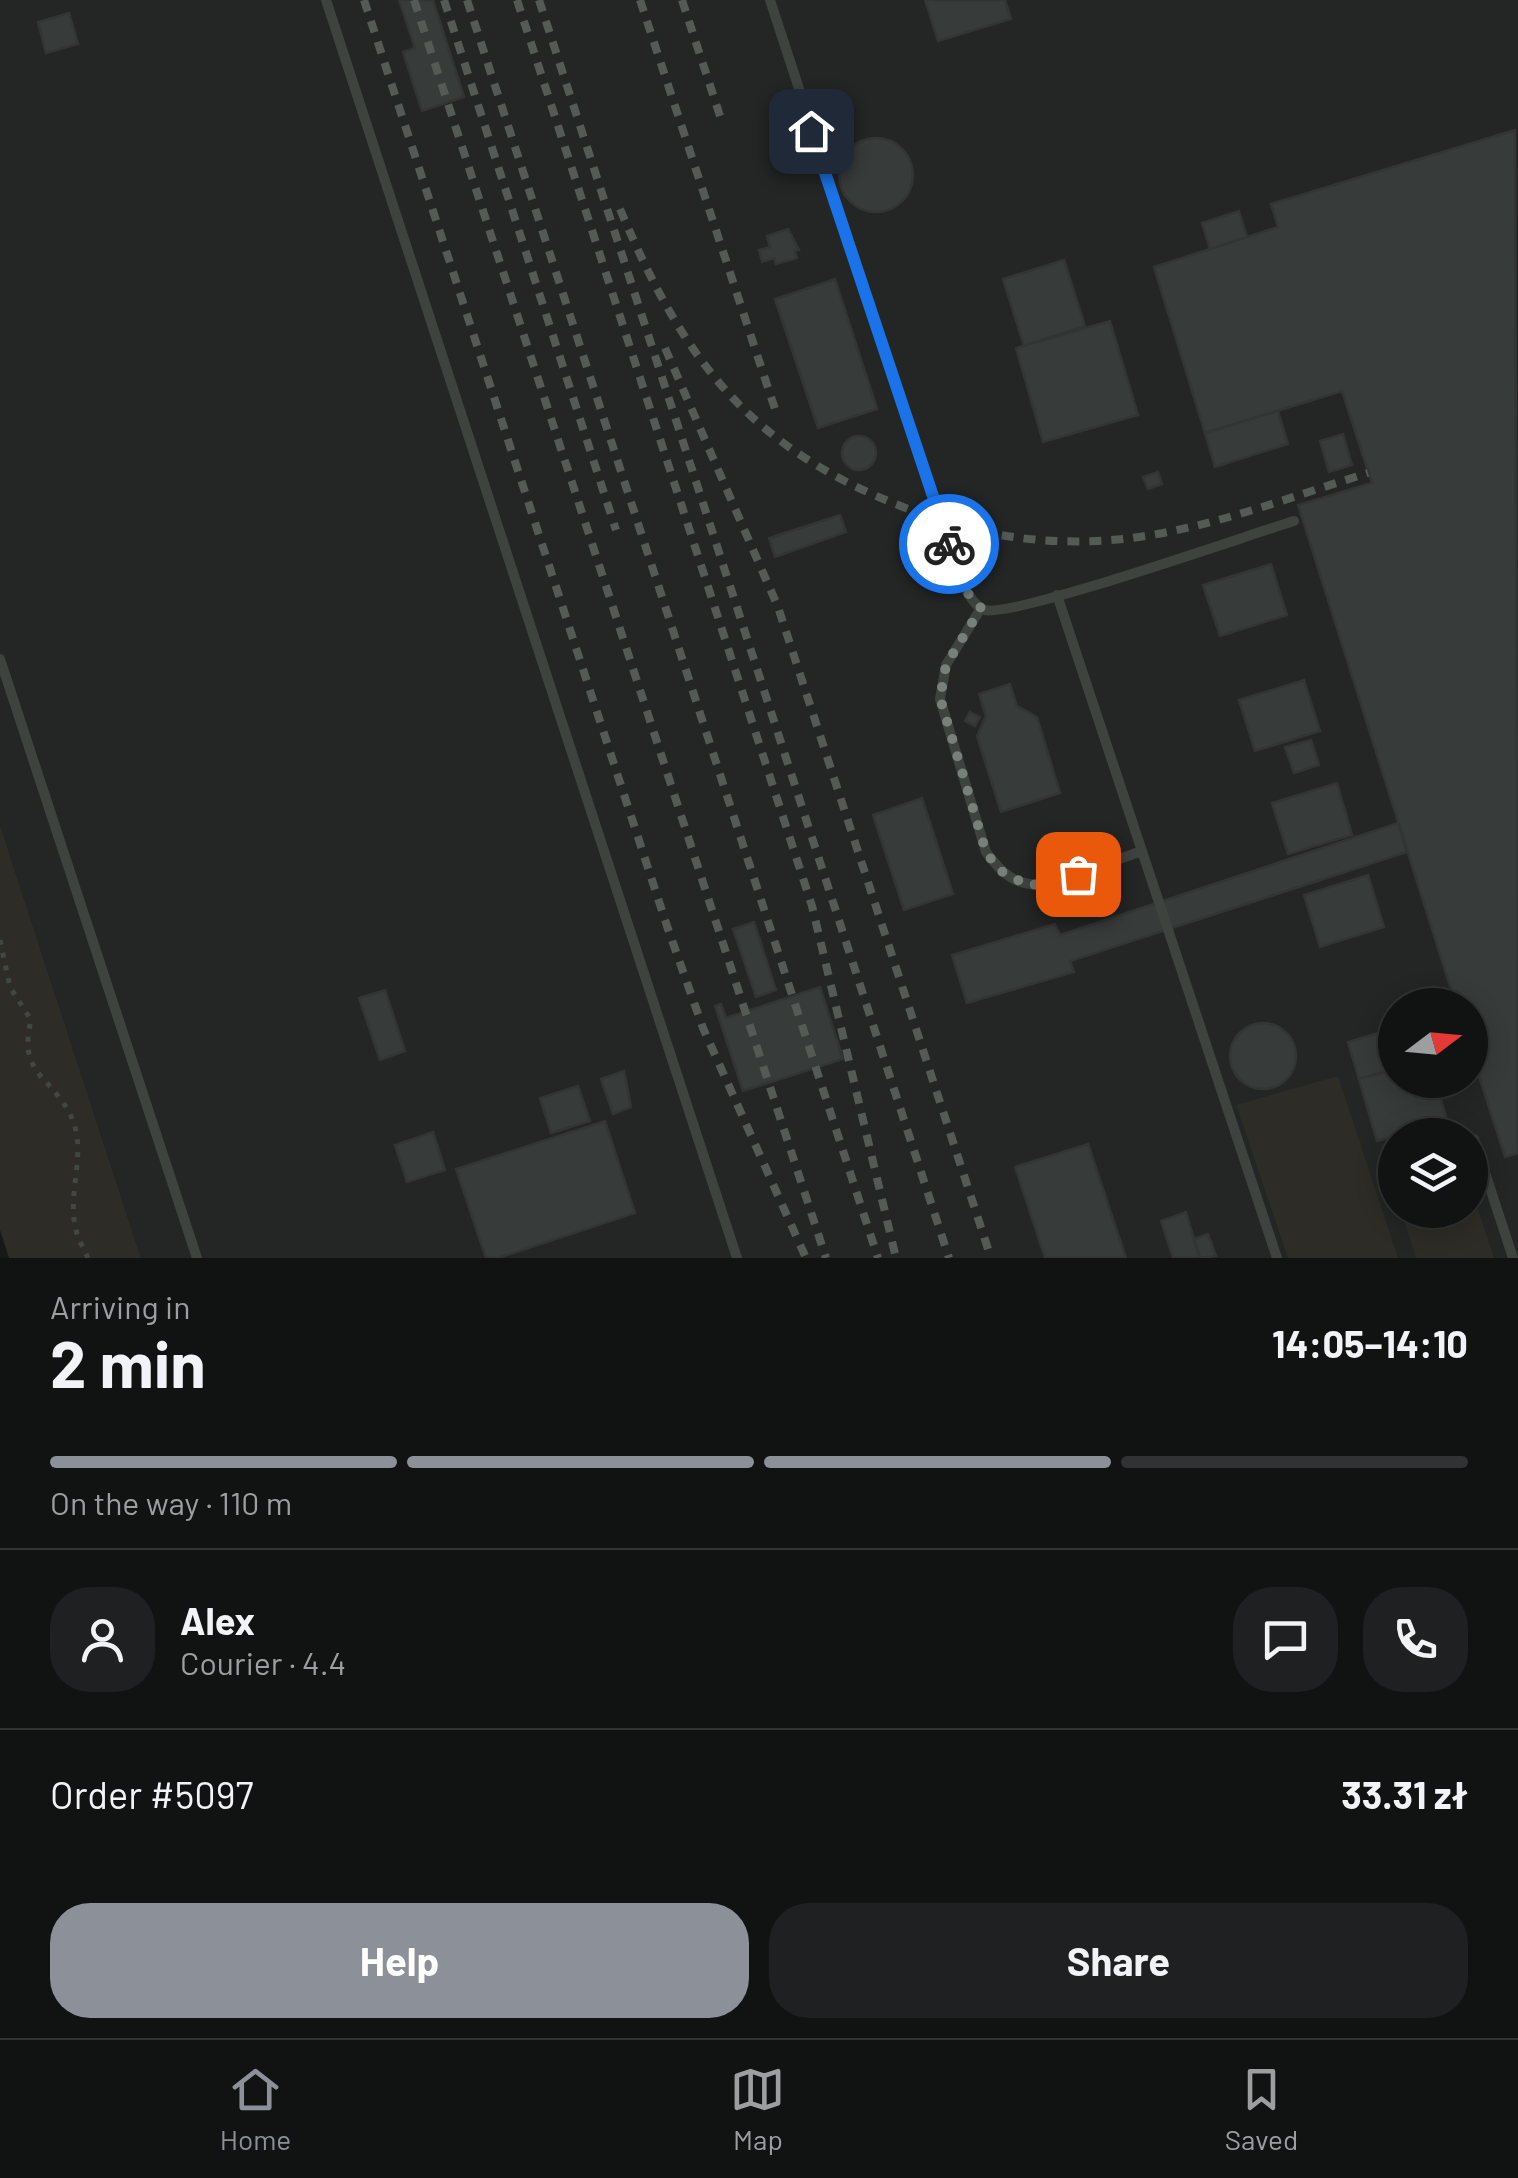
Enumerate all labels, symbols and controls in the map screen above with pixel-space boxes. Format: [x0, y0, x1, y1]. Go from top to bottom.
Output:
pin [769, 89, 854, 174]
icon: home [784, 104, 839, 159]
courier [899, 494, 999, 594]
icon: bike [922, 517, 977, 572]
pin [1036, 832, 1121, 917]
icon: bag [1051, 847, 1106, 902]
north arrow [1378, 988, 1488, 1098]
map controls [1378, 988, 1488, 1228]
button: layers [1378, 1118, 1488, 1228]
text: Arriving in [50, 1287, 190, 1325]
text: 14:05–14:10 [1272, 1320, 1468, 1366]
text: 2 min [50, 1323, 206, 1401]
text: On the way · 110 m [50, 1483, 292, 1521]
button: person [50, 1587, 155, 1692]
button: chat [1233, 1587, 1338, 1692]
button: phone [1363, 1587, 1468, 1692]
text: Alex [180, 1597, 255, 1643]
text: Courier · 4.4 [180, 1643, 346, 1681]
text: Order #5097 [50, 1771, 254, 1817]
text: 33.31 zł [1341, 1771, 1468, 1817]
button: Help [50, 1903, 749, 2018]
button: Share [769, 1903, 1468, 2018]
tab: Home [220, 2062, 291, 2156]
tab: Map [730, 2062, 785, 2156]
tab: Saved [1225, 2062, 1298, 2156]

